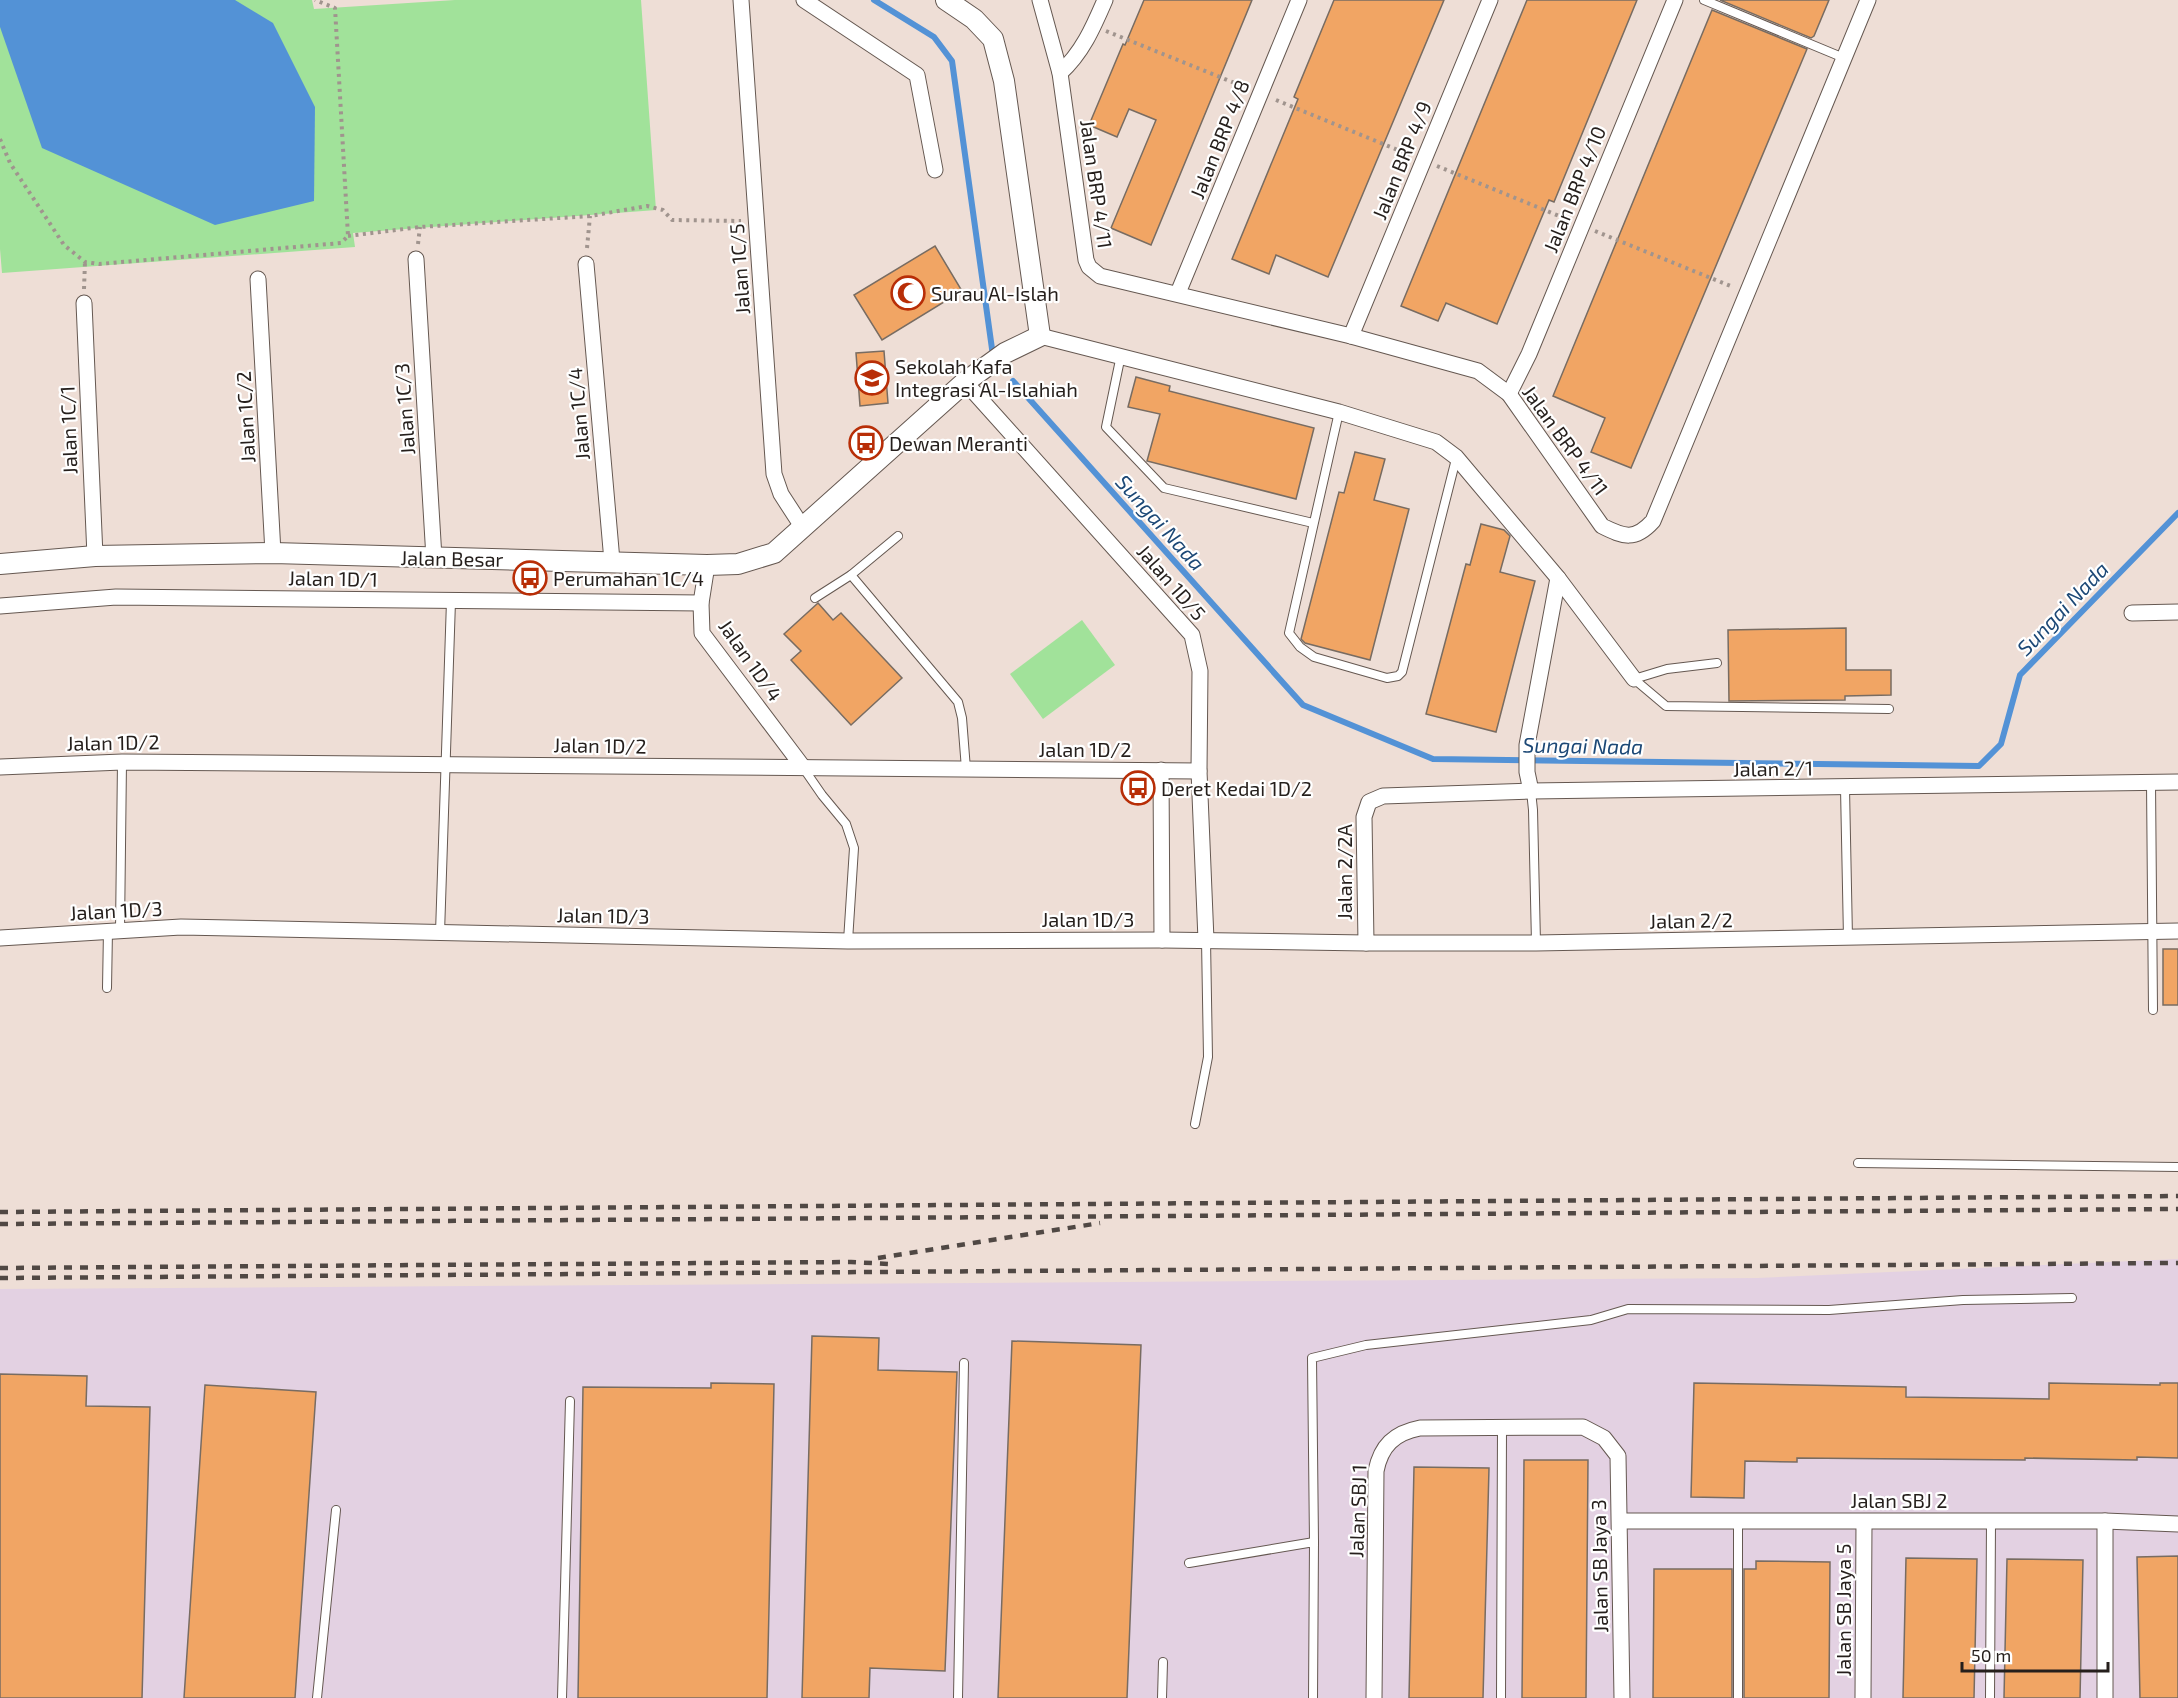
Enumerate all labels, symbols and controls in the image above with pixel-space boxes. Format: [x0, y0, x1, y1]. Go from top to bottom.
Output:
street label: Jalan BRP 4/8 [1184, 76, 1254, 202]
street label: Jalan BRP 4/9 [1366, 97, 1436, 223]
street label: Jalan BRP 4/11 [1076, 118, 1118, 250]
street label: Jalan BRP 4/10 [1538, 122, 1610, 256]
street label: Jalan 1C/5 [724, 223, 754, 315]
mosque icon: Surau Al-Islah [890, 275, 926, 311]
place label: Surau Al-Islah [931, 281, 1059, 305]
place label: Sekolah Kafa Integrasi Al-Islahiah [895, 354, 1078, 401]
school or university icon: Sekolah Kafa Integrasi Al-Islahiah [854, 360, 890, 396]
street label: Jalan 1C/3 [389, 362, 419, 456]
street label: Jalan 1C/4 [562, 367, 594, 461]
street label: Jalan 1C/2 [231, 371, 259, 463]
street label: Jalan BRP 4/11 [1518, 380, 1614, 500]
street label: Jalan 1C/1 [54, 385, 82, 475]
bus stop icon: Dewan Meranti [848, 425, 884, 461]
place label: Dewan Meranti [889, 431, 1028, 455]
water label: Sungai Nada [1111, 469, 1211, 575]
street label: Jalan 1D/5 [1133, 539, 1211, 625]
street label: Jalan Besar [400, 545, 504, 571]
water label: Sungai Nada [2011, 556, 2113, 660]
bus stop icon: Perumahan 1C/4 [512, 560, 548, 596]
street label: Jalan 1D/1 [288, 565, 378, 591]
place label: Perumahan 1C/4 [553, 566, 704, 590]
street label: Jalan 1D/4 [714, 615, 788, 705]
street label: Jalan 1D/2 [66, 729, 160, 755]
water label: Sungai Nada [1522, 731, 1644, 759]
street label: Jalan 1D/2 [553, 732, 647, 758]
street label: Jalan 1D/2 [1038, 737, 1132, 761]
street label: Jalan 2/1 [1733, 755, 1813, 781]
bus stop icon: Deret Kedai 1D/2 [1120, 770, 1156, 806]
place label: Deret Kedai 1D/2 [1161, 776, 1312, 800]
street label: Jalan 2/2A [1332, 823, 1356, 920]
street label: Jalan 1D/3 [69, 896, 163, 924]
street label: Jalan 1D/3 [556, 902, 650, 928]
street label: Jalan 1D/3 [1042, 907, 1134, 931]
street label: Jalan 2/2 [1649, 907, 1733, 933]
street label: Jalan SBJ 1 [1343, 1464, 1371, 1558]
street label: Jalan SBJ 2 [1851, 1488, 1947, 1512]
street label: Jalan SB Jaya 3 [1586, 1499, 1612, 1633]
street label: Jalan SB Jaya 5 [1831, 1544, 1855, 1676]
scale bar [1962, 1635, 2108, 1673]
text: 50 m [1971, 1644, 2011, 1666]

